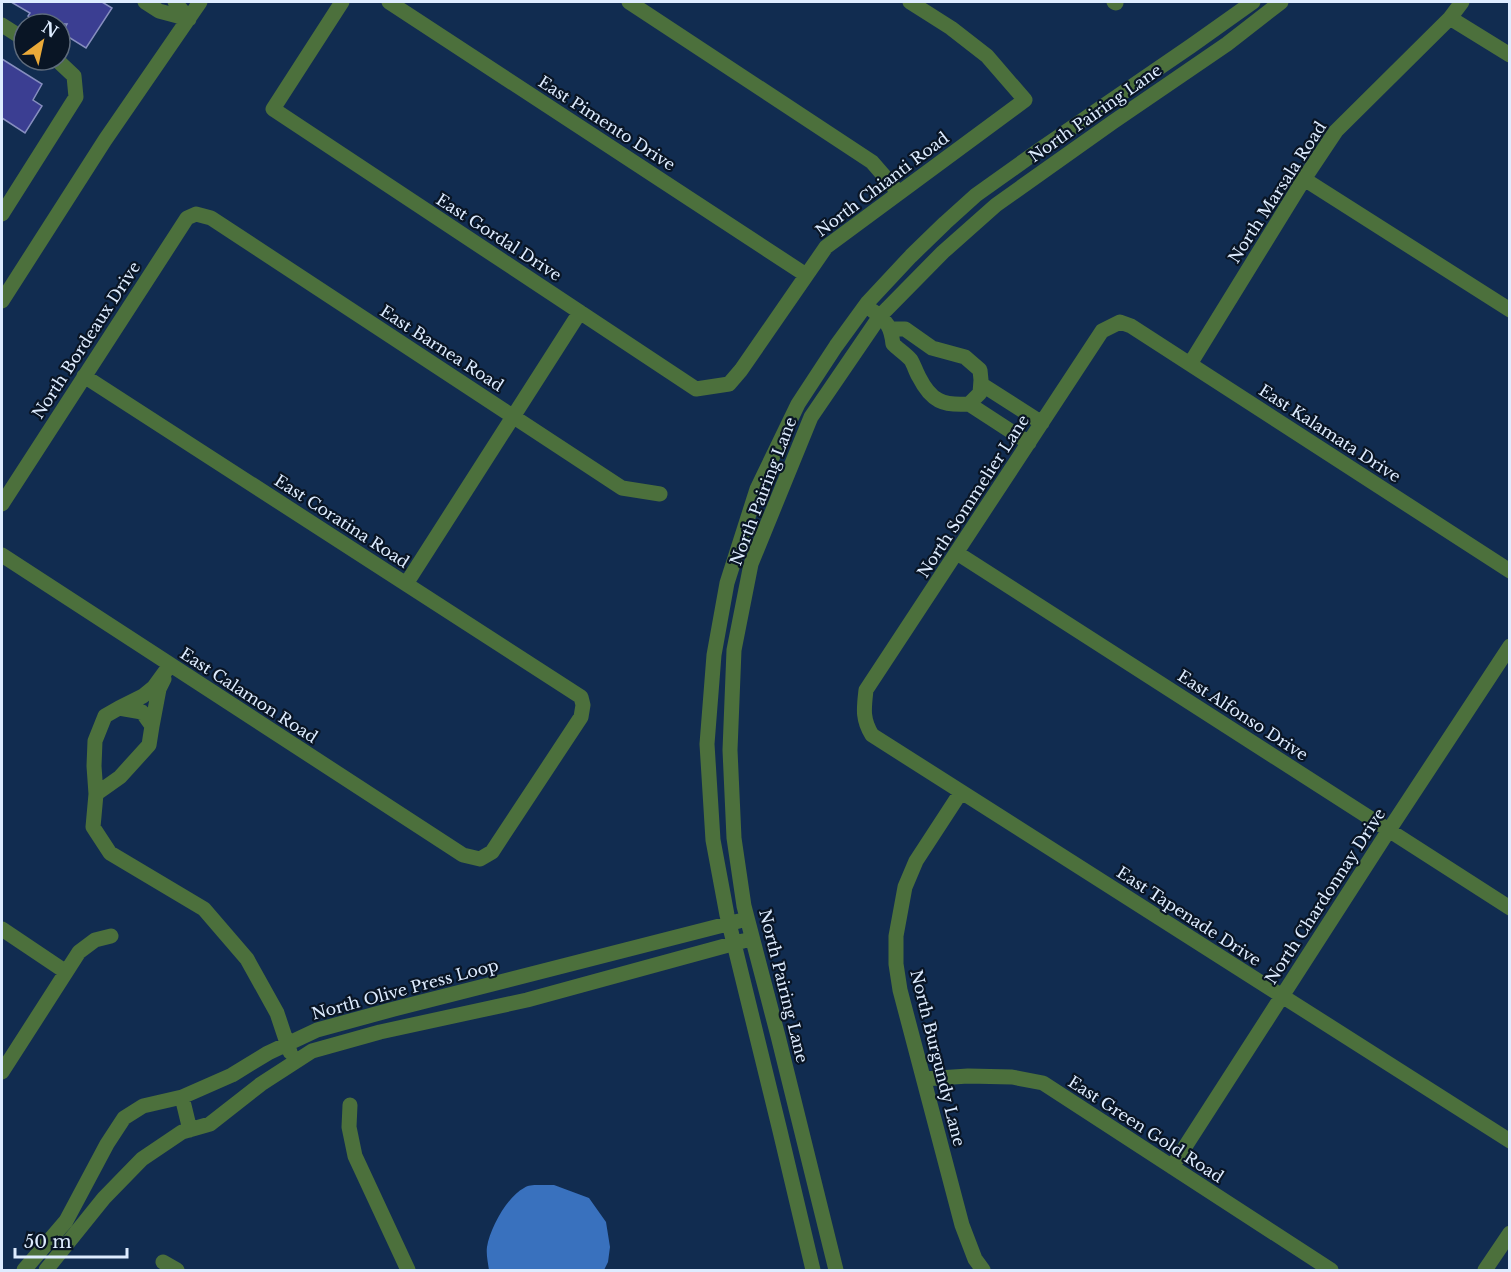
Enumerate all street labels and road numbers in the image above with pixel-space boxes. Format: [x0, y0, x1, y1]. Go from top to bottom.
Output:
street label: North Pairing Lane [1025, 60, 1165, 166]
street label: East Pimento Drive [535, 71, 679, 175]
street label: North Marsala Road [1224, 117, 1330, 267]
street label: North Chianti Road [811, 127, 953, 241]
street label: East Gordal Drive [433, 189, 565, 285]
street label: North Bordeaux Drive [28, 258, 144, 422]
street label: East Barnea Road [377, 301, 508, 395]
street label: East Kalamata Drive [1255, 380, 1405, 486]
street label: North Sommelier Lane [913, 411, 1033, 581]
street label: North Pairing Lane [725, 414, 801, 568]
street label: East Coratina Road [271, 470, 413, 572]
street label: East Calamon Road [176, 643, 322, 747]
street label: East Alfonso Drive [1174, 665, 1312, 765]
street label: North Chardonnay Drive [1261, 804, 1389, 988]
street label: East Tapenade Drive [1113, 862, 1265, 970]
street label: North Pairing Lane [755, 907, 813, 1065]
street label: North Olive Press Loop [309, 954, 501, 1024]
street label: North Burgundy Lane [906, 968, 970, 1148]
street label: East Green Gold Road [1065, 1071, 1228, 1187]

